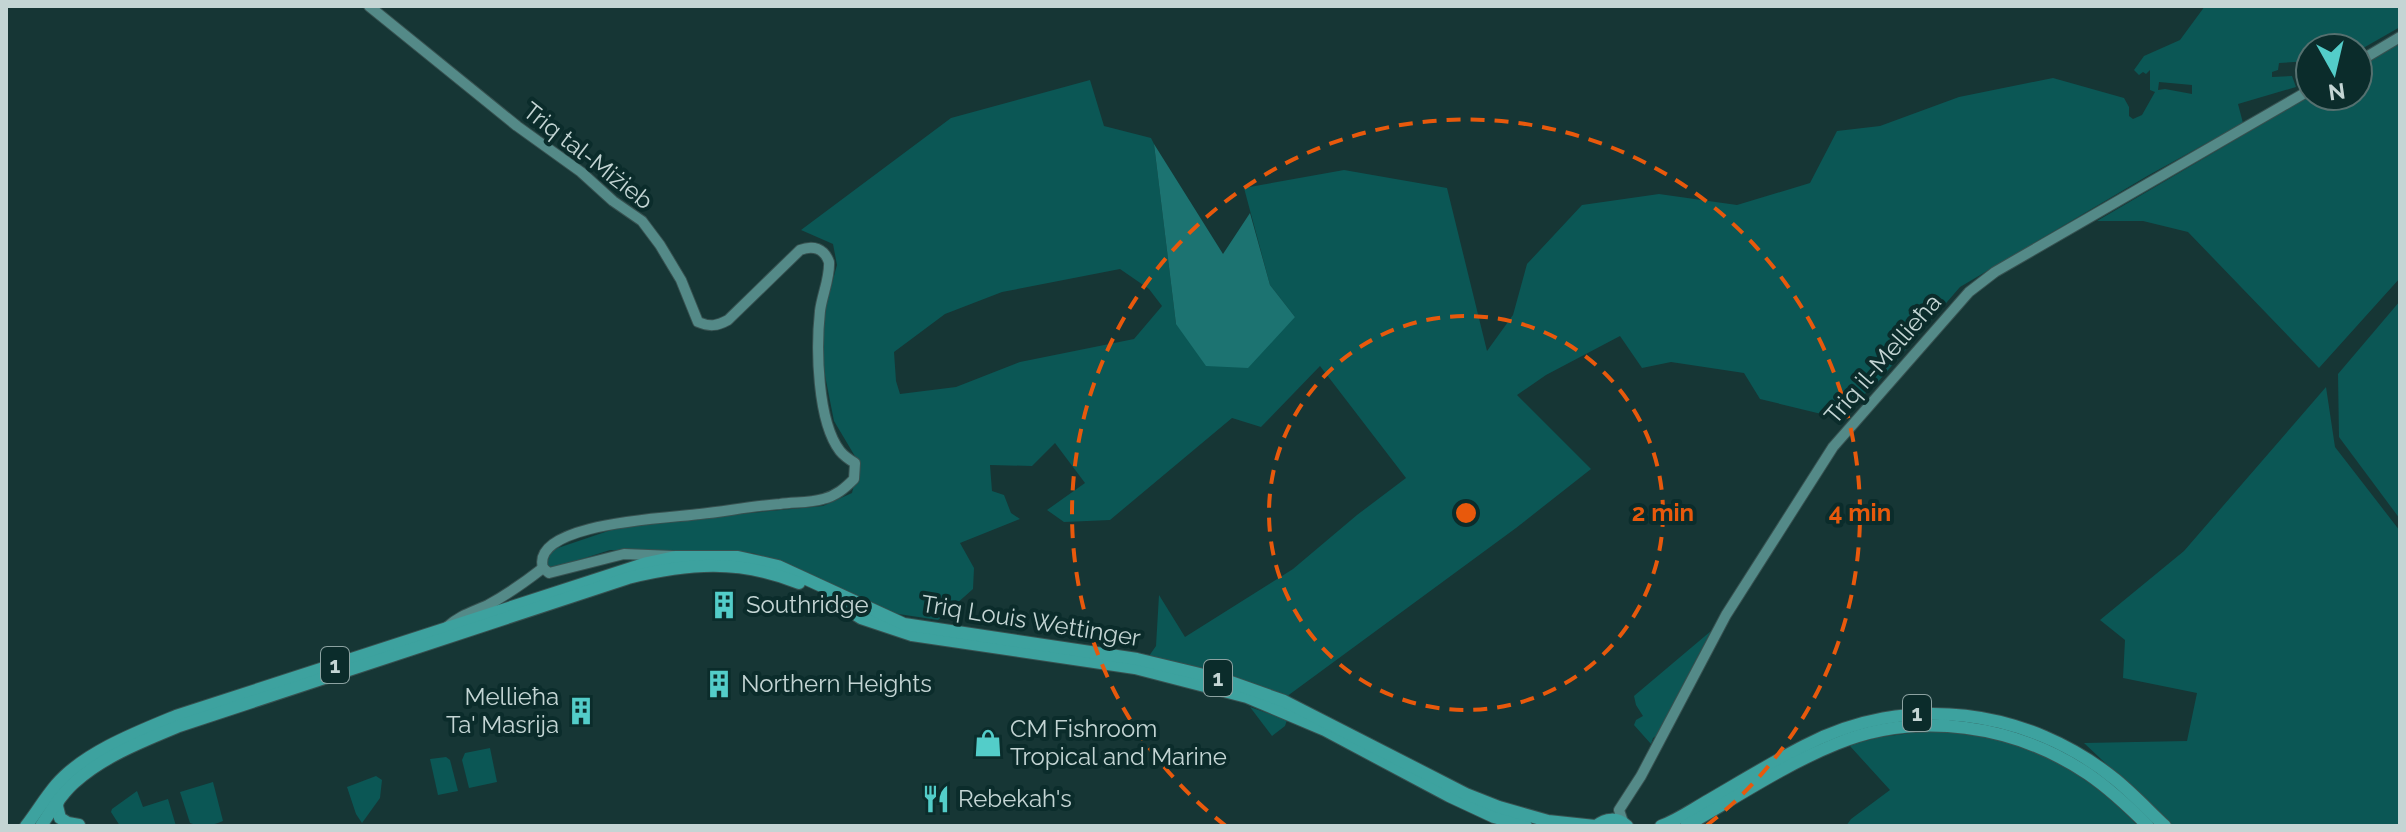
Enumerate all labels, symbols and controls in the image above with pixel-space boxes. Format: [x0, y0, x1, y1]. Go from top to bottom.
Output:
north arrow [2294, 32, 2374, 112]
text: N [2327, 78, 2347, 106]
street label: Triq tal-Miżieb [518, 96, 659, 215]
street label: Triq il-Mellieħa [1818, 288, 1947, 430]
text: 2 min [1632, 498, 1694, 527]
text: 4 min [1829, 498, 1891, 527]
centre of rings [1452, 499, 1480, 527]
street label: Triq Louis Wettinger [919, 589, 1143, 652]
building icon: Southridge [709, 590, 739, 620]
place label: Southridge [746, 590, 869, 619]
road number: 1 [321, 647, 349, 683]
road number: 1 [1204, 660, 1232, 696]
building icon: Northern Heights [704, 669, 734, 699]
place label: Northern Heights [741, 669, 932, 698]
place label: Mellieħa Ta' Masrija [446, 682, 559, 739]
road number: 1 [1903, 695, 1931, 731]
building icon: Mellieħa Ta' Masrija [566, 696, 596, 726]
place label: CM Fishroom Tropical and Marine [1010, 714, 1227, 771]
shop icon: CM Fishroom Tropical and Marine [973, 728, 1003, 758]
restaurant icon: Rebekah's [921, 784, 951, 814]
place label: Rebekah's [958, 784, 1072, 813]

